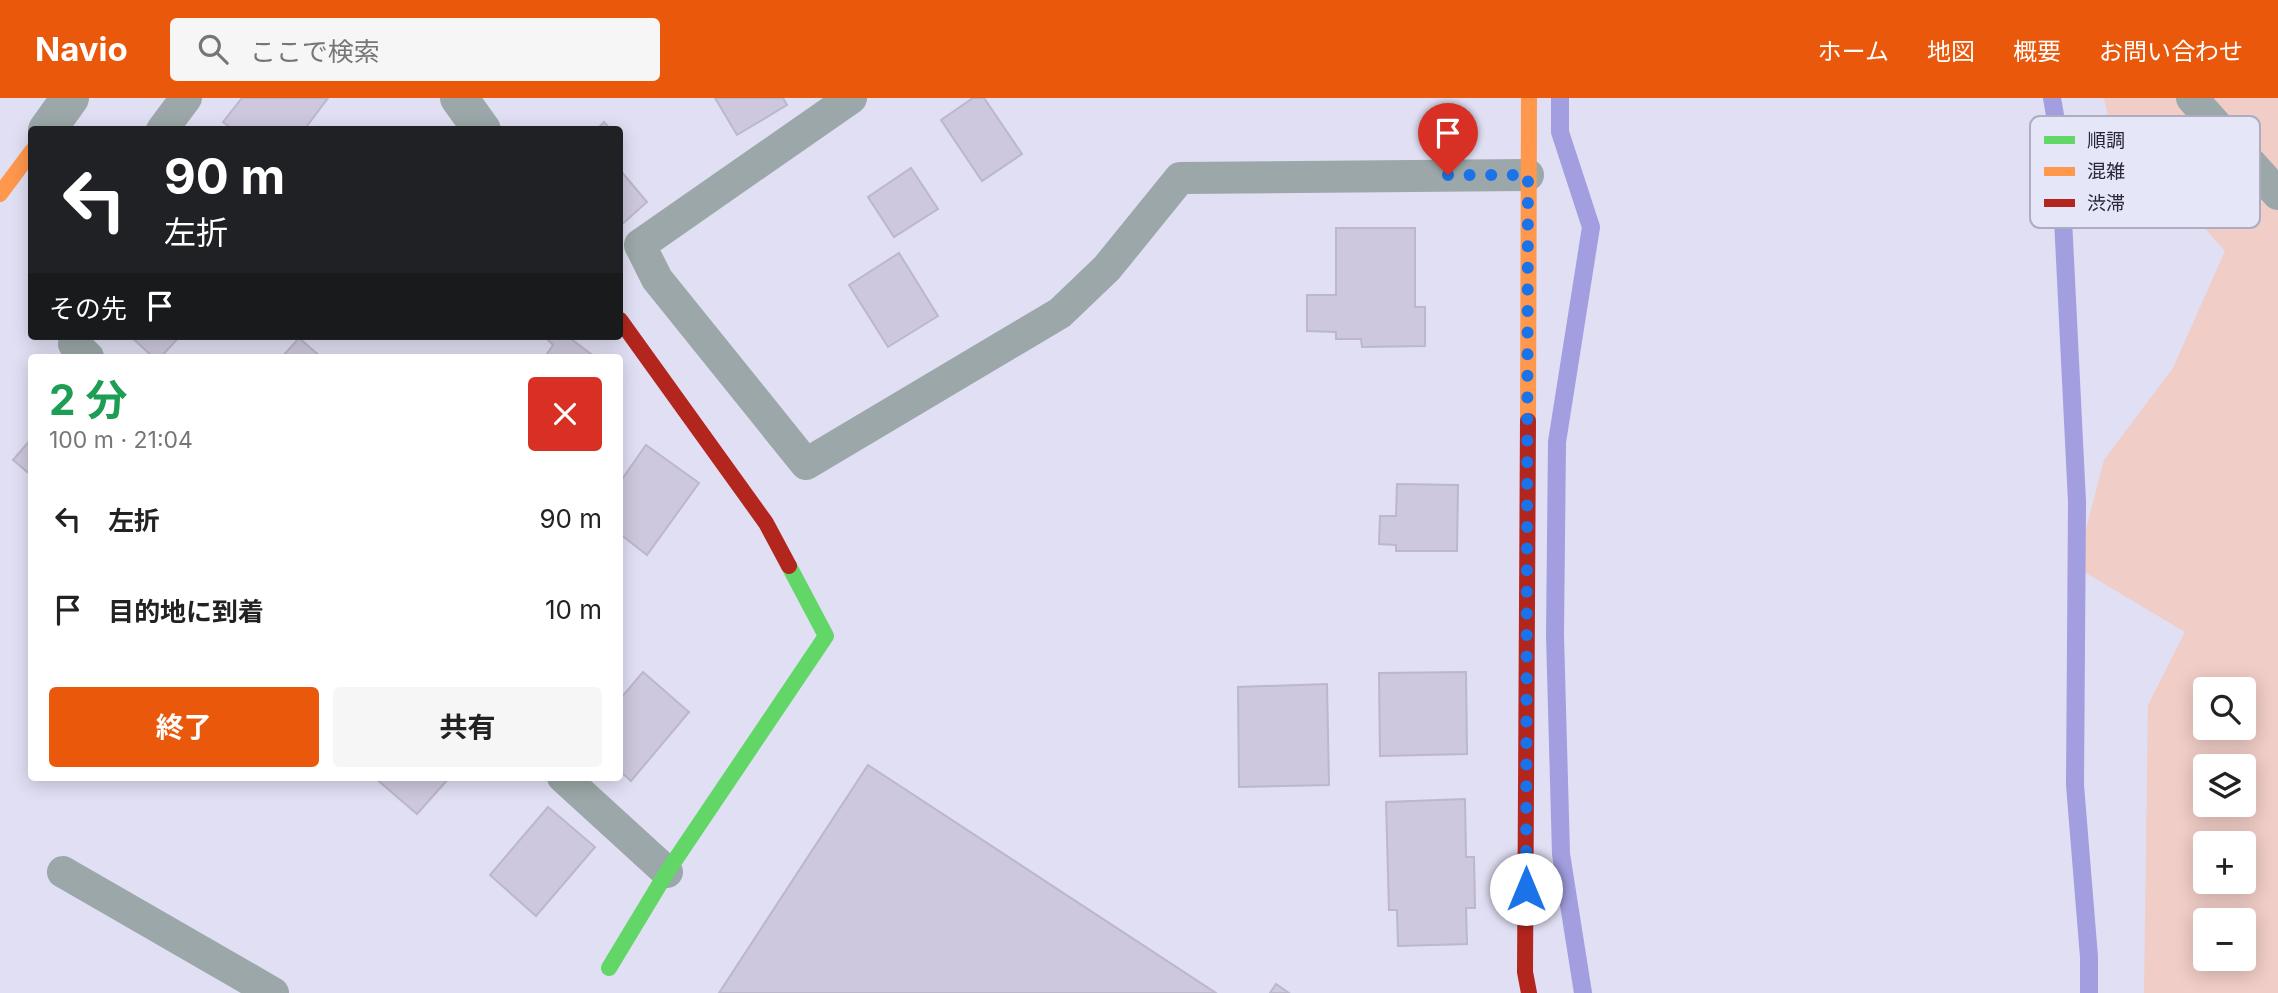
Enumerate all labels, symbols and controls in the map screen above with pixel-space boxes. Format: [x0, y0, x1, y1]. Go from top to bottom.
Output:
search box [170, 18, 660, 81]
text: Navio [35, 29, 128, 69]
icon: search [194, 30, 232, 68]
text: ここで検索 [250, 36, 380, 67]
text: ホーム [1818, 37, 1889, 66]
text: 地図 [1927, 37, 1975, 66]
text: 概要 [2013, 37, 2061, 66]
text: お問い合わせ [2099, 37, 2243, 66]
pin [1418, 103, 1478, 175]
icon: arrive [1429, 114, 1467, 152]
legend [2030, 116, 2260, 228]
text: 順調 [2087, 129, 2125, 152]
text: 90 m [164, 147, 285, 206]
icon: left [49, 154, 140, 245]
text: 混雑 [2087, 160, 2125, 183]
text: 渋滞 [2087, 192, 2125, 215]
text: 左折 [164, 213, 228, 252]
icon: arrive [141, 287, 179, 325]
text: その先 [49, 293, 127, 324]
text: 2 分 [49, 374, 127, 425]
button: close [528, 377, 602, 451]
text: 100 m · 21:04 [49, 426, 193, 454]
icon: left [49, 500, 87, 538]
text: 90 m [539, 503, 602, 534]
text: 左折 [108, 505, 160, 536]
icon: arrive [49, 591, 87, 629]
text: 10 m [545, 594, 602, 625]
text: 目的地に到着 [108, 596, 264, 627]
map controls [2193, 677, 2256, 971]
button: search [2193, 677, 2256, 740]
button: 終了 [49, 687, 319, 767]
button: 共有 [333, 687, 602, 767]
button: layers [2193, 754, 2256, 817]
button: + [2193, 831, 2256, 894]
position arrow [1489, 852, 1563, 926]
button: − [2193, 908, 2256, 971]

